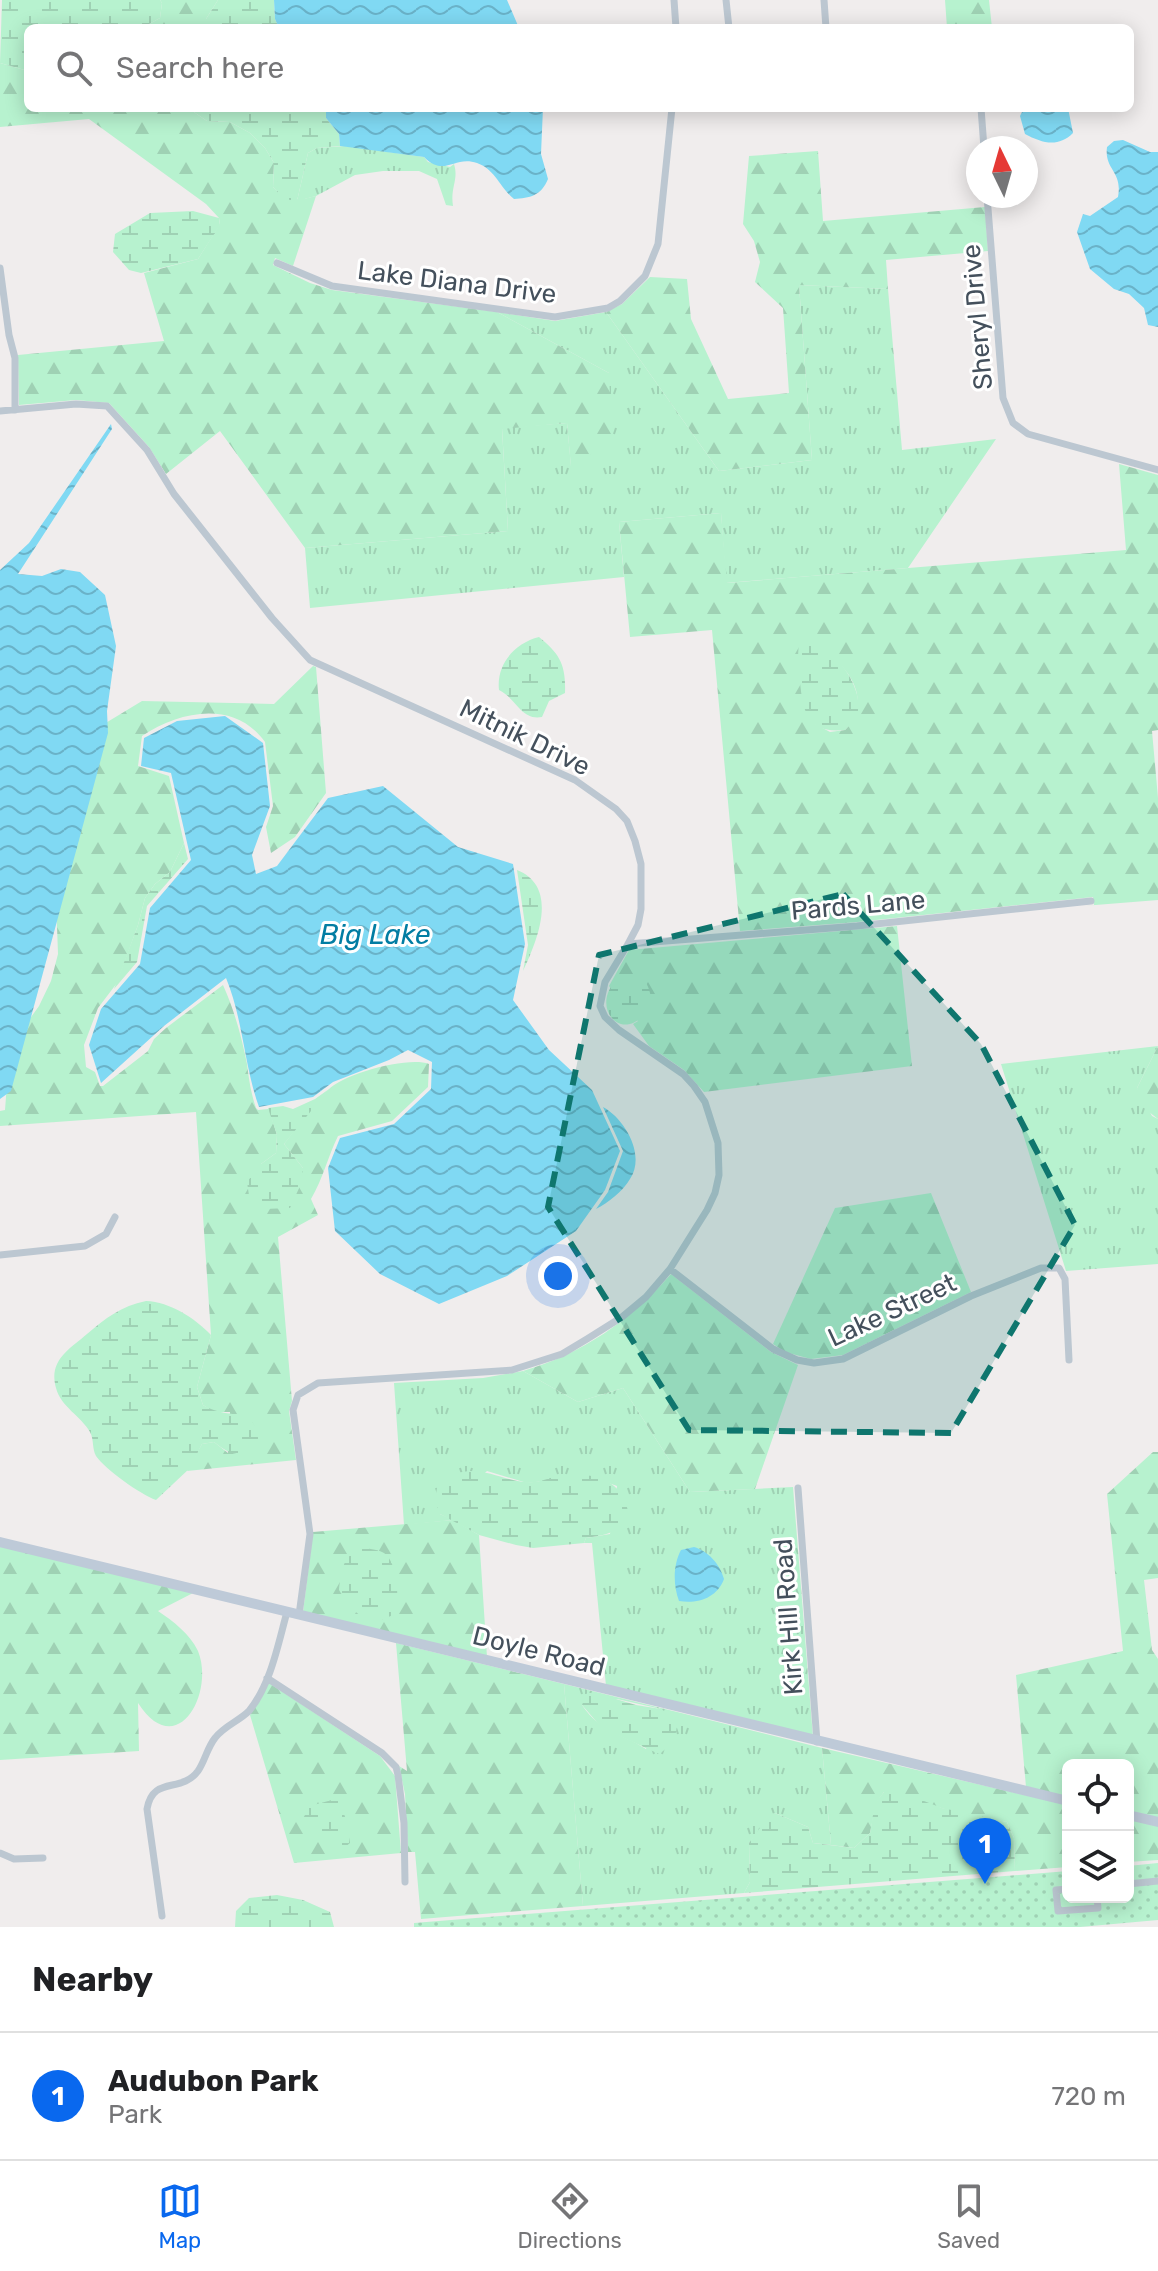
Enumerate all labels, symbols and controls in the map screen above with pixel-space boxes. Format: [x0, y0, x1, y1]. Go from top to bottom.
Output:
search box [24, 24, 1134, 112]
icon: search [52, 46, 96, 90]
text: Search here [116, 50, 284, 86]
north arrow [966, 136, 1038, 208]
street label: Sheryl Drive [956, 243, 999, 391]
street label: Lake Diana Drive [356, 255, 558, 310]
street label: Mitnik Drive [455, 693, 595, 782]
street label: Pards Lane [790, 884, 927, 927]
water label: Big Lake [320, 918, 431, 951]
your location [538, 1256, 578, 1296]
street label: Lake Street [823, 1267, 961, 1354]
street label: Kirk Hill Road [768, 1538, 809, 1696]
street label: Doyle Road [469, 1620, 608, 1683]
map controls [1062, 1759, 1134, 1903]
button: locate [1062, 1759, 1134, 1831]
pin: 1 [959, 1818, 1011, 1884]
button: layers [1062, 1831, 1134, 1903]
text: Nearby [32, 1959, 153, 2000]
text: Audubon Park [108, 2063, 318, 2099]
text: 1 [52, 2081, 64, 2112]
text: 720 m [1051, 2081, 1126, 2112]
text: Park [108, 2099, 162, 2130]
tab: Map [158, 2179, 202, 2254]
tab: Directions [517, 2179, 622, 2254]
tab: Saved [937, 2179, 1000, 2254]

